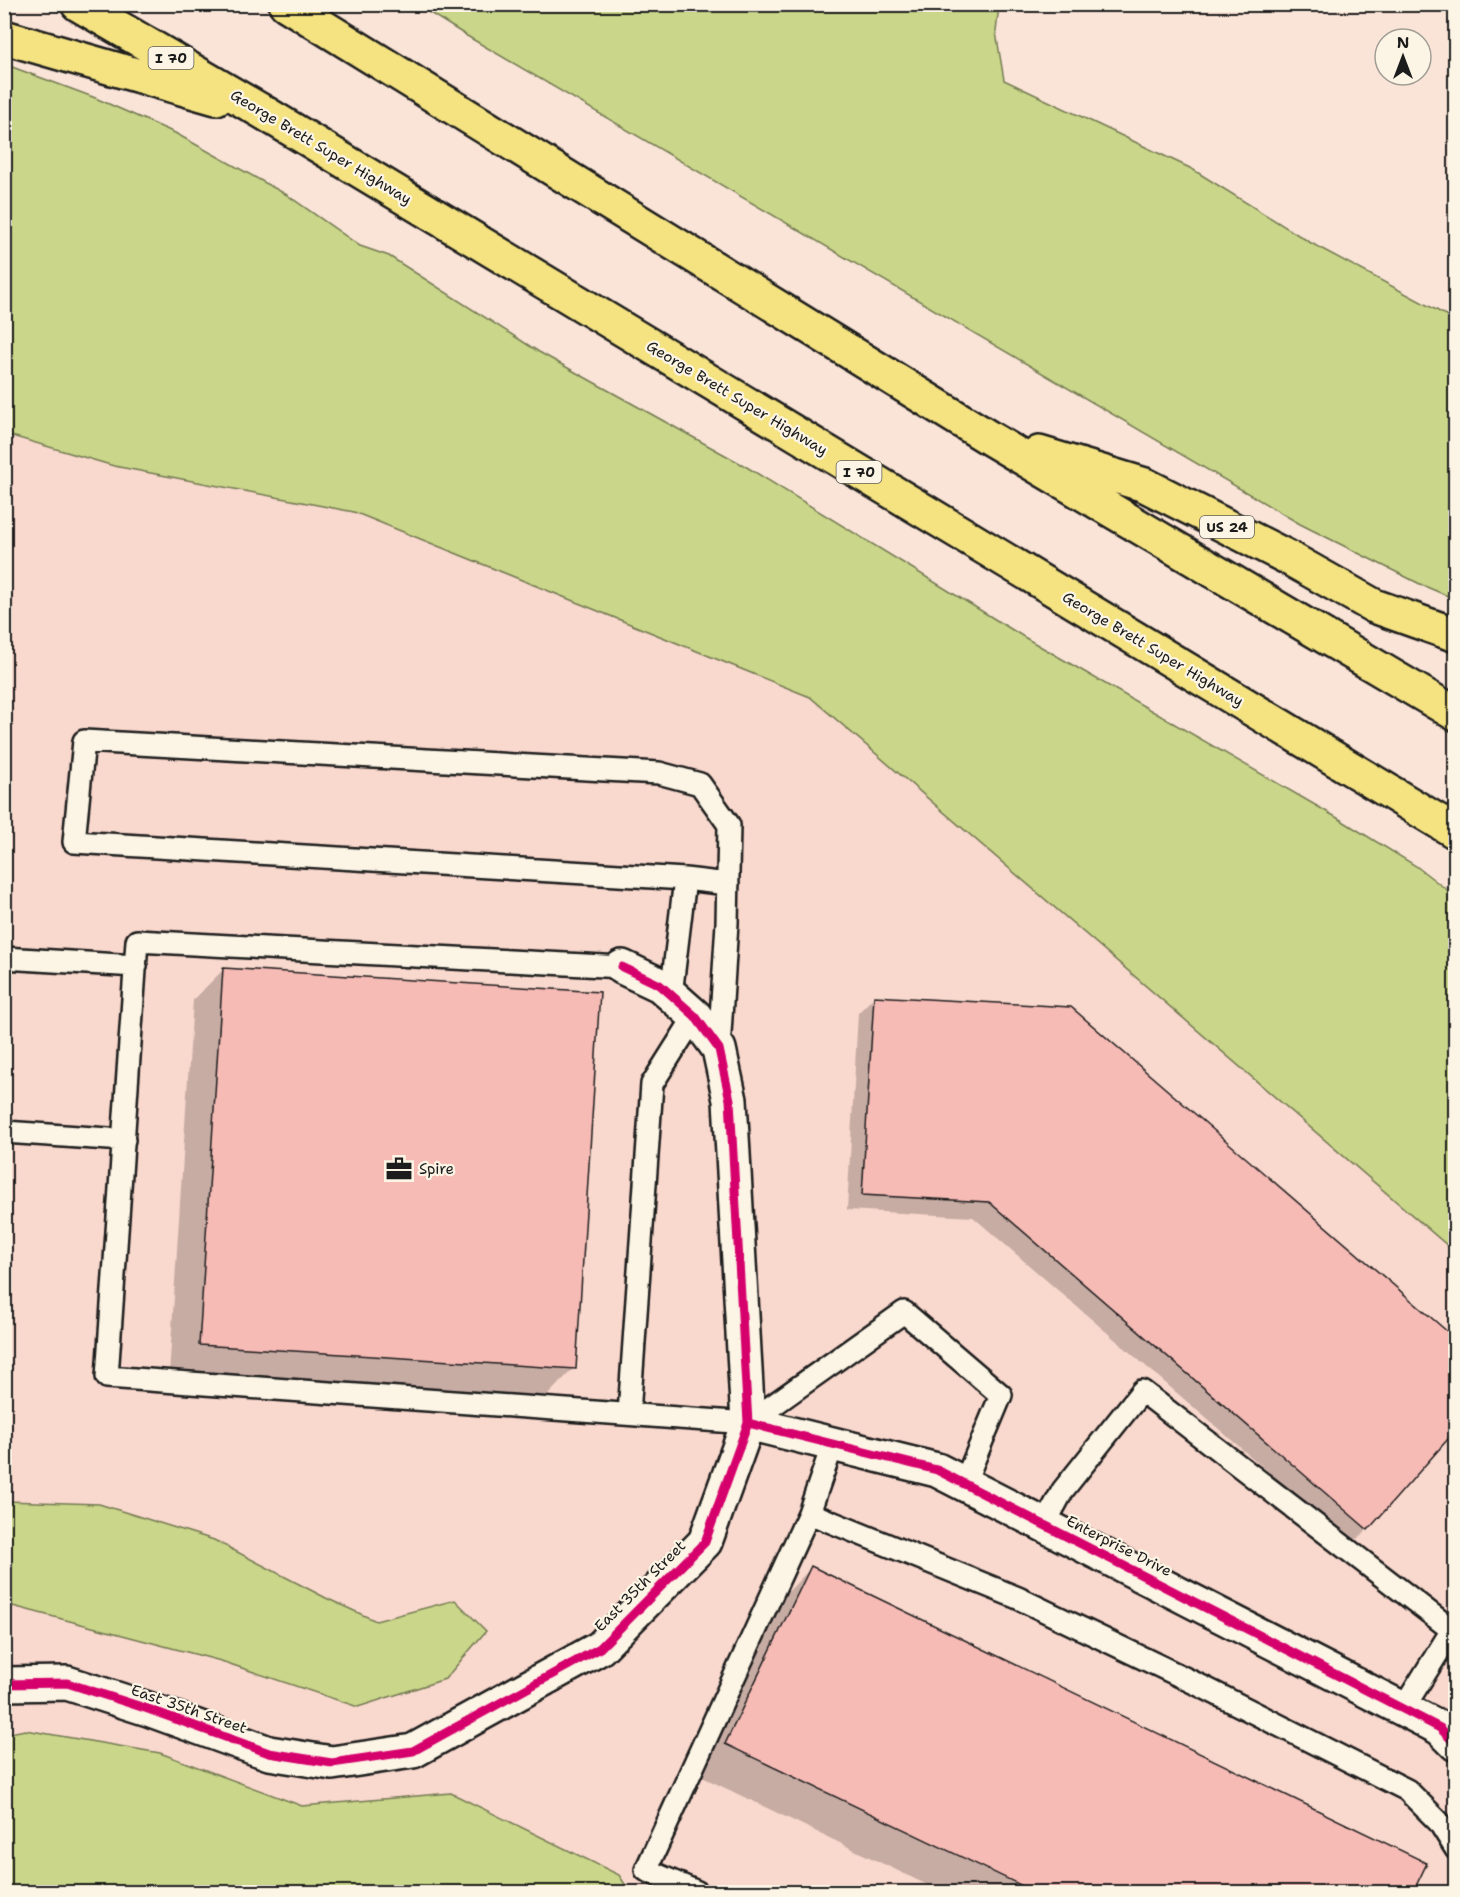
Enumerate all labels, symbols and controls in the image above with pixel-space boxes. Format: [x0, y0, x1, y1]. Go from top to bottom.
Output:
north arrow [1373, 27, 1433, 87]
text: N [1397, 32, 1409, 53]
road number: I 70 [148, 47, 194, 69]
street label: George Brett Super Highway [227, 85, 415, 209]
street label: George Brett Super Highway [643, 336, 831, 460]
road number: I 70 [836, 461, 882, 483]
road number: US 24 [1200, 516, 1254, 538]
street label: George Brett Super Highway [1059, 587, 1247, 711]
office icon: Spire [384, 1154, 414, 1184]
place label: Spire [419, 1159, 454, 1179]
street label: Enterprise Drive [1063, 1511, 1175, 1581]
street label: East 35th Street [590, 1536, 690, 1636]
street label: East 35th Street [128, 1680, 250, 1738]

